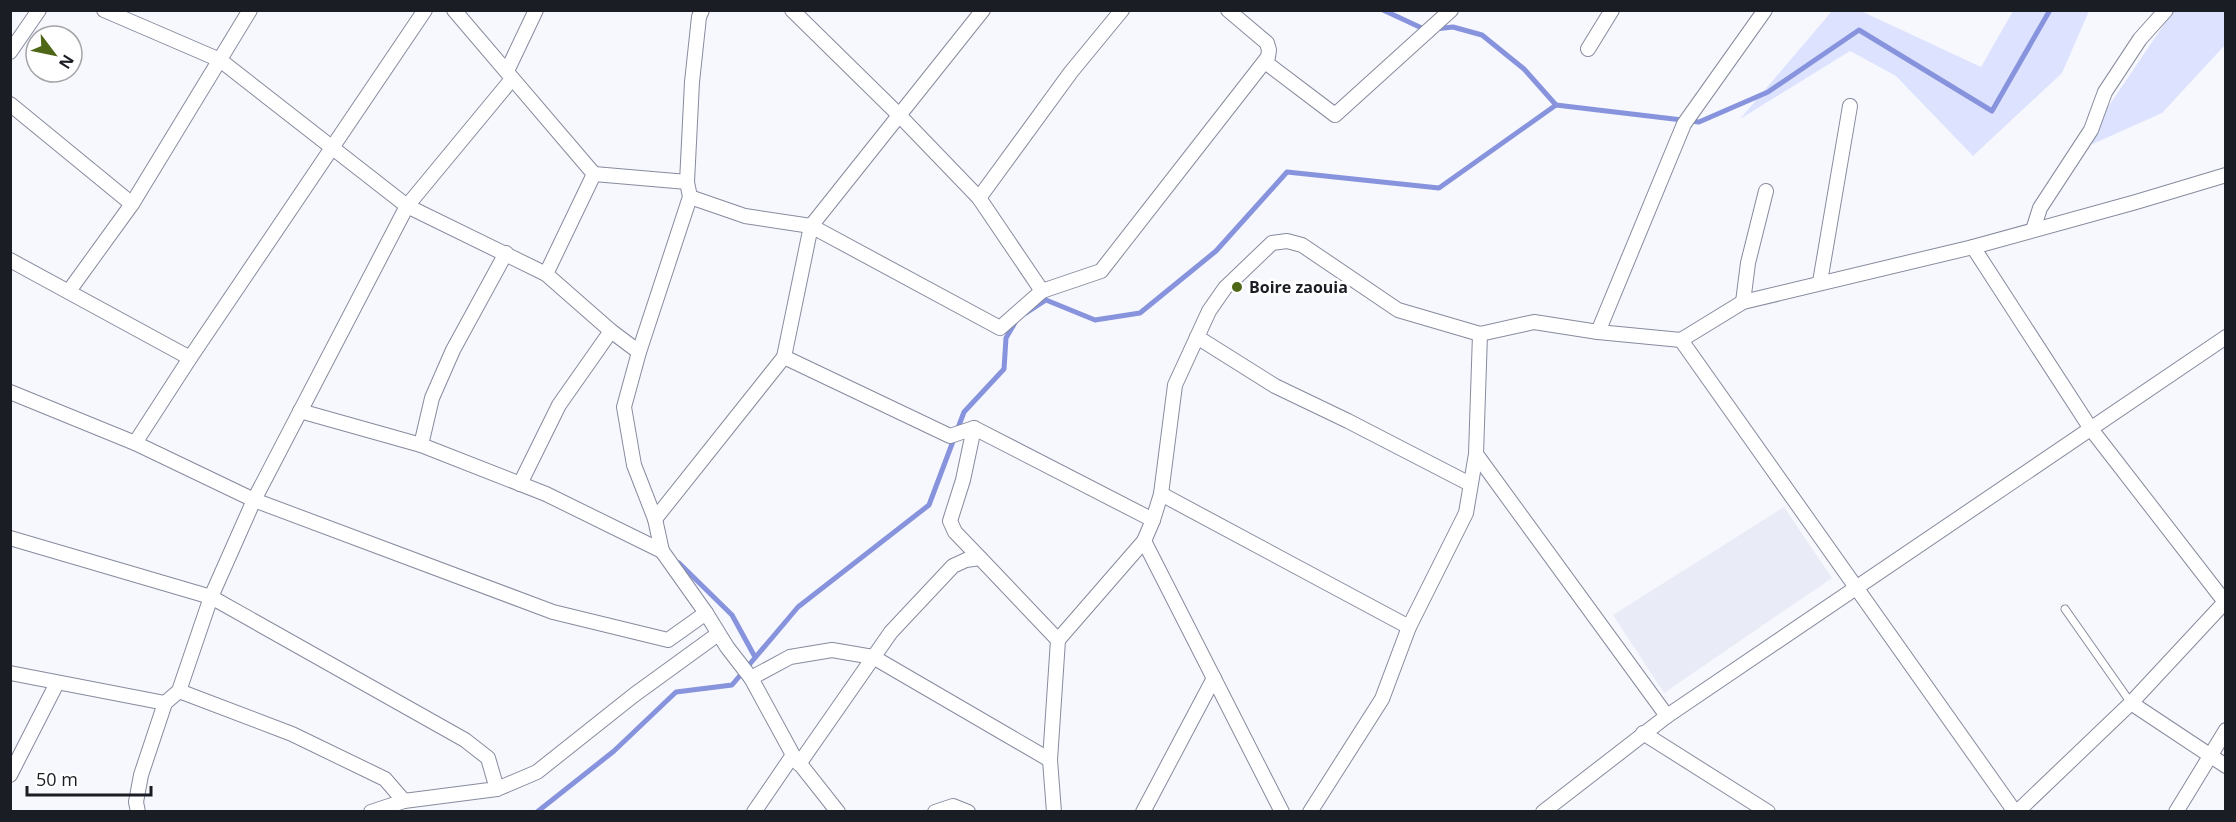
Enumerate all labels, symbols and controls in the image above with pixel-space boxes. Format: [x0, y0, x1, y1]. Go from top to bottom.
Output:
north arrow [24, 24, 84, 84]
text: N [54, 51, 79, 73]
place label: Boire zaouia [1249, 276, 1348, 298]
marker: Boire zaouia [1230, 280, 1244, 294]
scale bar [27, 759, 152, 797]
text: 50 m [36, 767, 78, 791]

